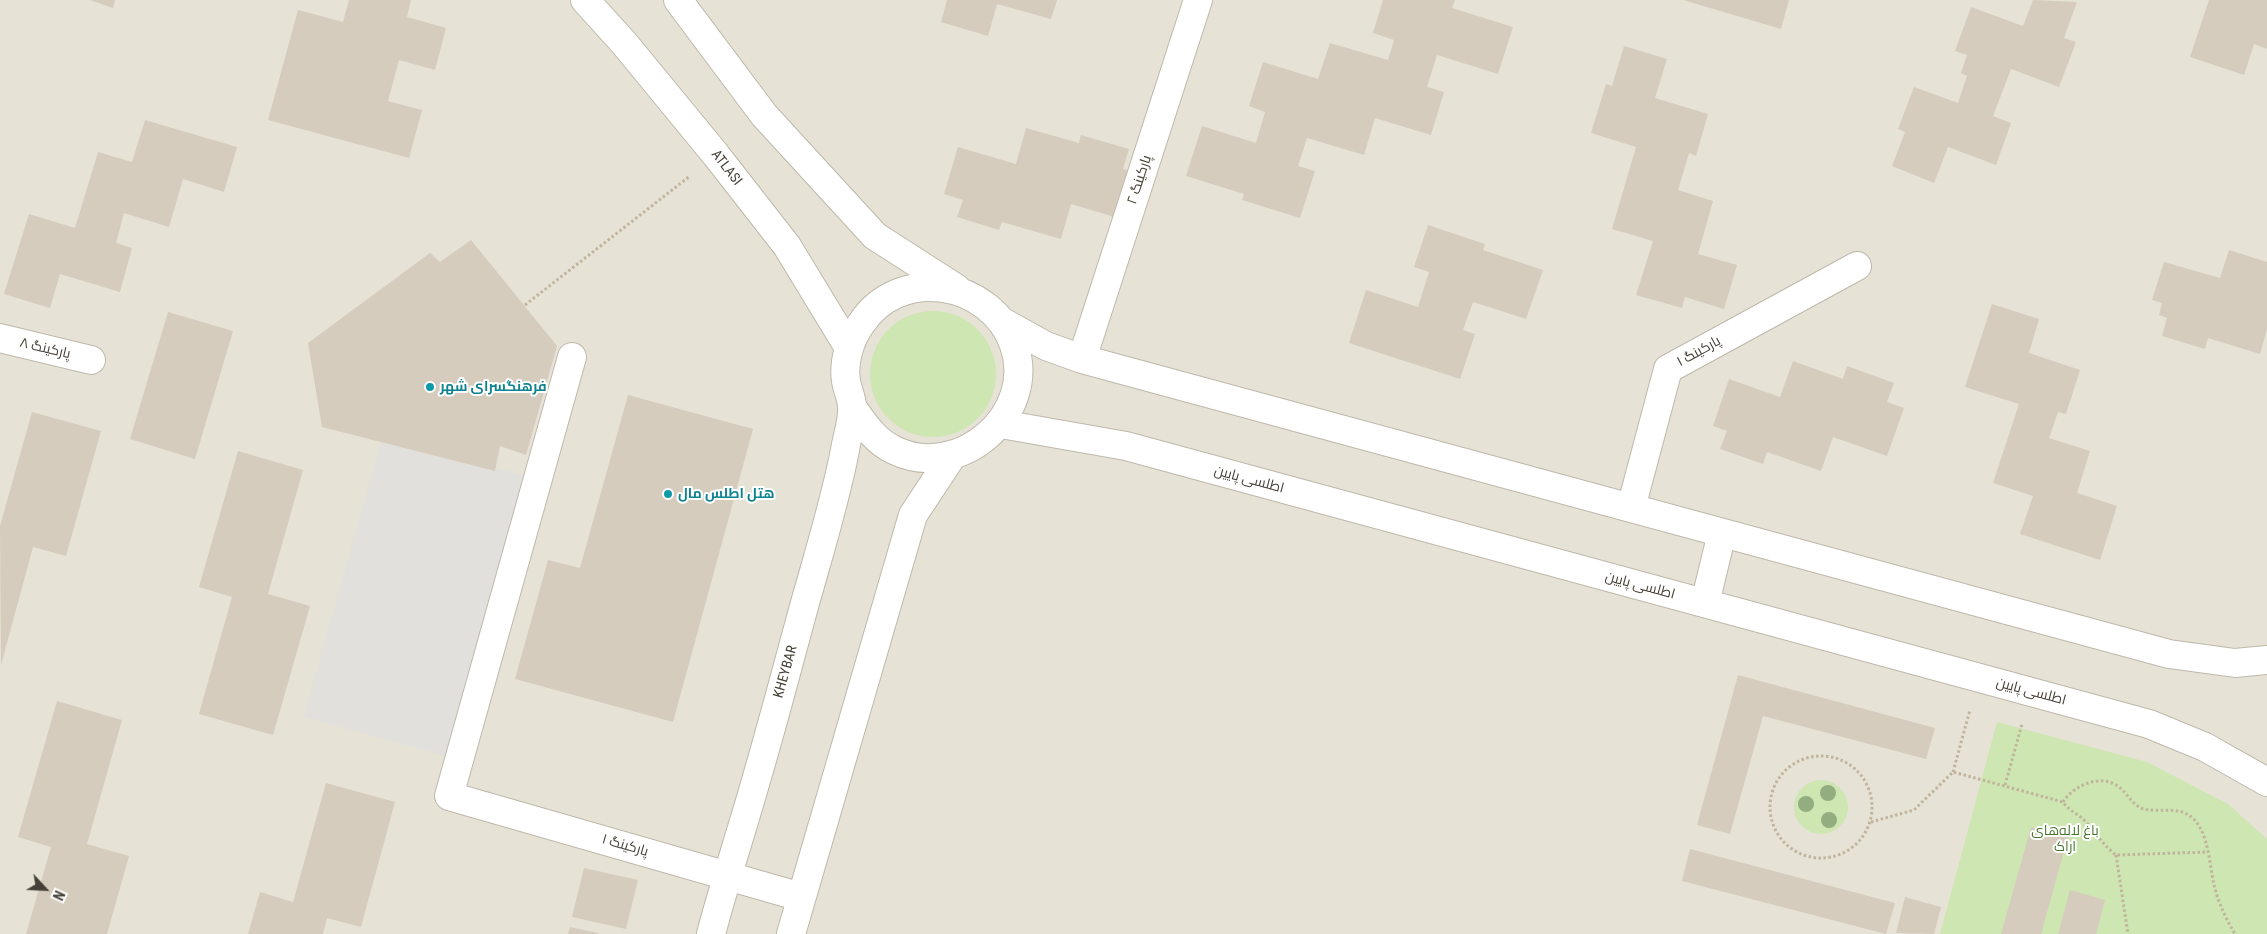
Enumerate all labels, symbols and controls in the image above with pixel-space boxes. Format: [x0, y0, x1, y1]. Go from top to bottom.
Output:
street label: ATLASI [707, 147, 745, 189]
street label: پارکینگ ۲ [1124, 153, 1156, 207]
street label: پارکینگ ۱ [1674, 333, 1724, 371]
street label: پارکینگ ۸ [18, 335, 72, 363]
place label: فرهنگسرای شهر [440, 379, 547, 395]
marker: فرهنگسرای شهر [424, 381, 436, 393]
street label: اطلسی پایین [1212, 463, 1286, 497]
place label: هتل اطلس مال [678, 486, 774, 502]
marker: هتل اطلس مال [662, 488, 674, 500]
street label: اطلسی پایین [1603, 569, 1677, 603]
street label: KHEYBAR [771, 644, 801, 700]
street label: اطلسی پایین [1994, 675, 2068, 709]
park label: باغ لاله‌های اراک [2031, 823, 2099, 856]
street label: پارکینگ ۱ [600, 831, 650, 861]
north arrow [20, 864, 70, 914]
text: N [50, 888, 68, 903]

